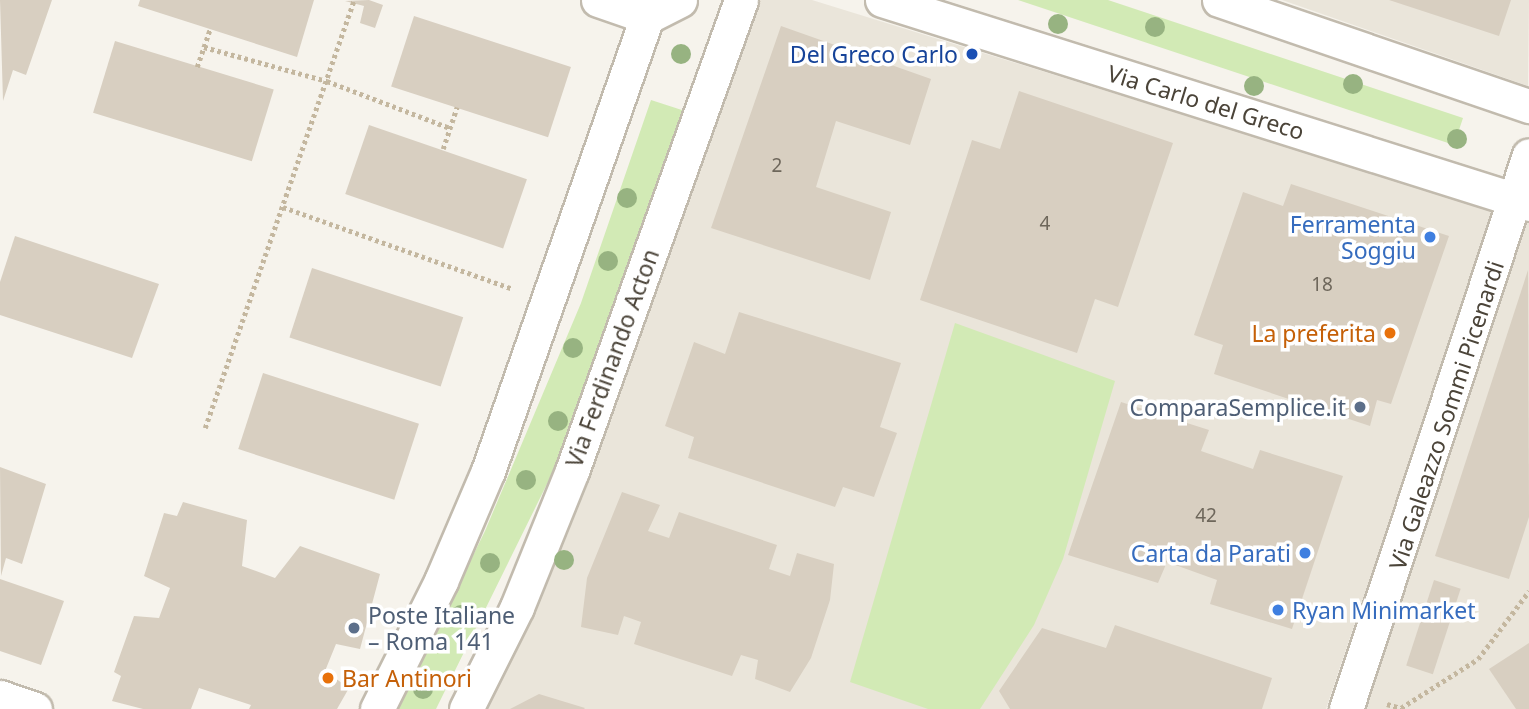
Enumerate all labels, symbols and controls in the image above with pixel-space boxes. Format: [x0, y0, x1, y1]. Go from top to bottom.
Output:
place label: Del Greco Carlo [790, 40, 958, 68]
marker: Del Greco Carlo [964, 46, 980, 62]
street label: Via Carlo del Greco [1104, 59, 1308, 145]
house number: 2 [772, 155, 782, 177]
place label: Ferramenta Soggiu [1290, 210, 1416, 264]
house number: 4 [1040, 213, 1050, 235]
marker: Ferramenta Soggiu [1422, 229, 1438, 245]
street label: Via Ferdinando Acton [560, 245, 664, 471]
street label: Via Galeazzo Sommi Picenardi [1383, 257, 1509, 573]
house number: 18 [1311, 274, 1333, 296]
place label: La preferita [1251, 319, 1376, 347]
marker: La preferita [1382, 325, 1398, 341]
place label: ComparaSemplice.it [1130, 393, 1346, 421]
marker: ComparaSemplice.it [1352, 399, 1368, 415]
house number: 42 [1195, 505, 1217, 527]
place label: Carta da Parati [1131, 539, 1291, 567]
marker: Carta da Parati [1297, 545, 1313, 561]
place label: Ryan Minimarket [1292, 596, 1476, 624]
place label: Poste Italiane – Roma 141 [368, 601, 515, 655]
marker: Ryan Minimarket [1270, 602, 1286, 618]
marker: Poste Italiane – Roma 141 [346, 620, 362, 636]
place label: Bar Antinori [342, 664, 472, 692]
marker: Bar Antinori [320, 670, 336, 686]

